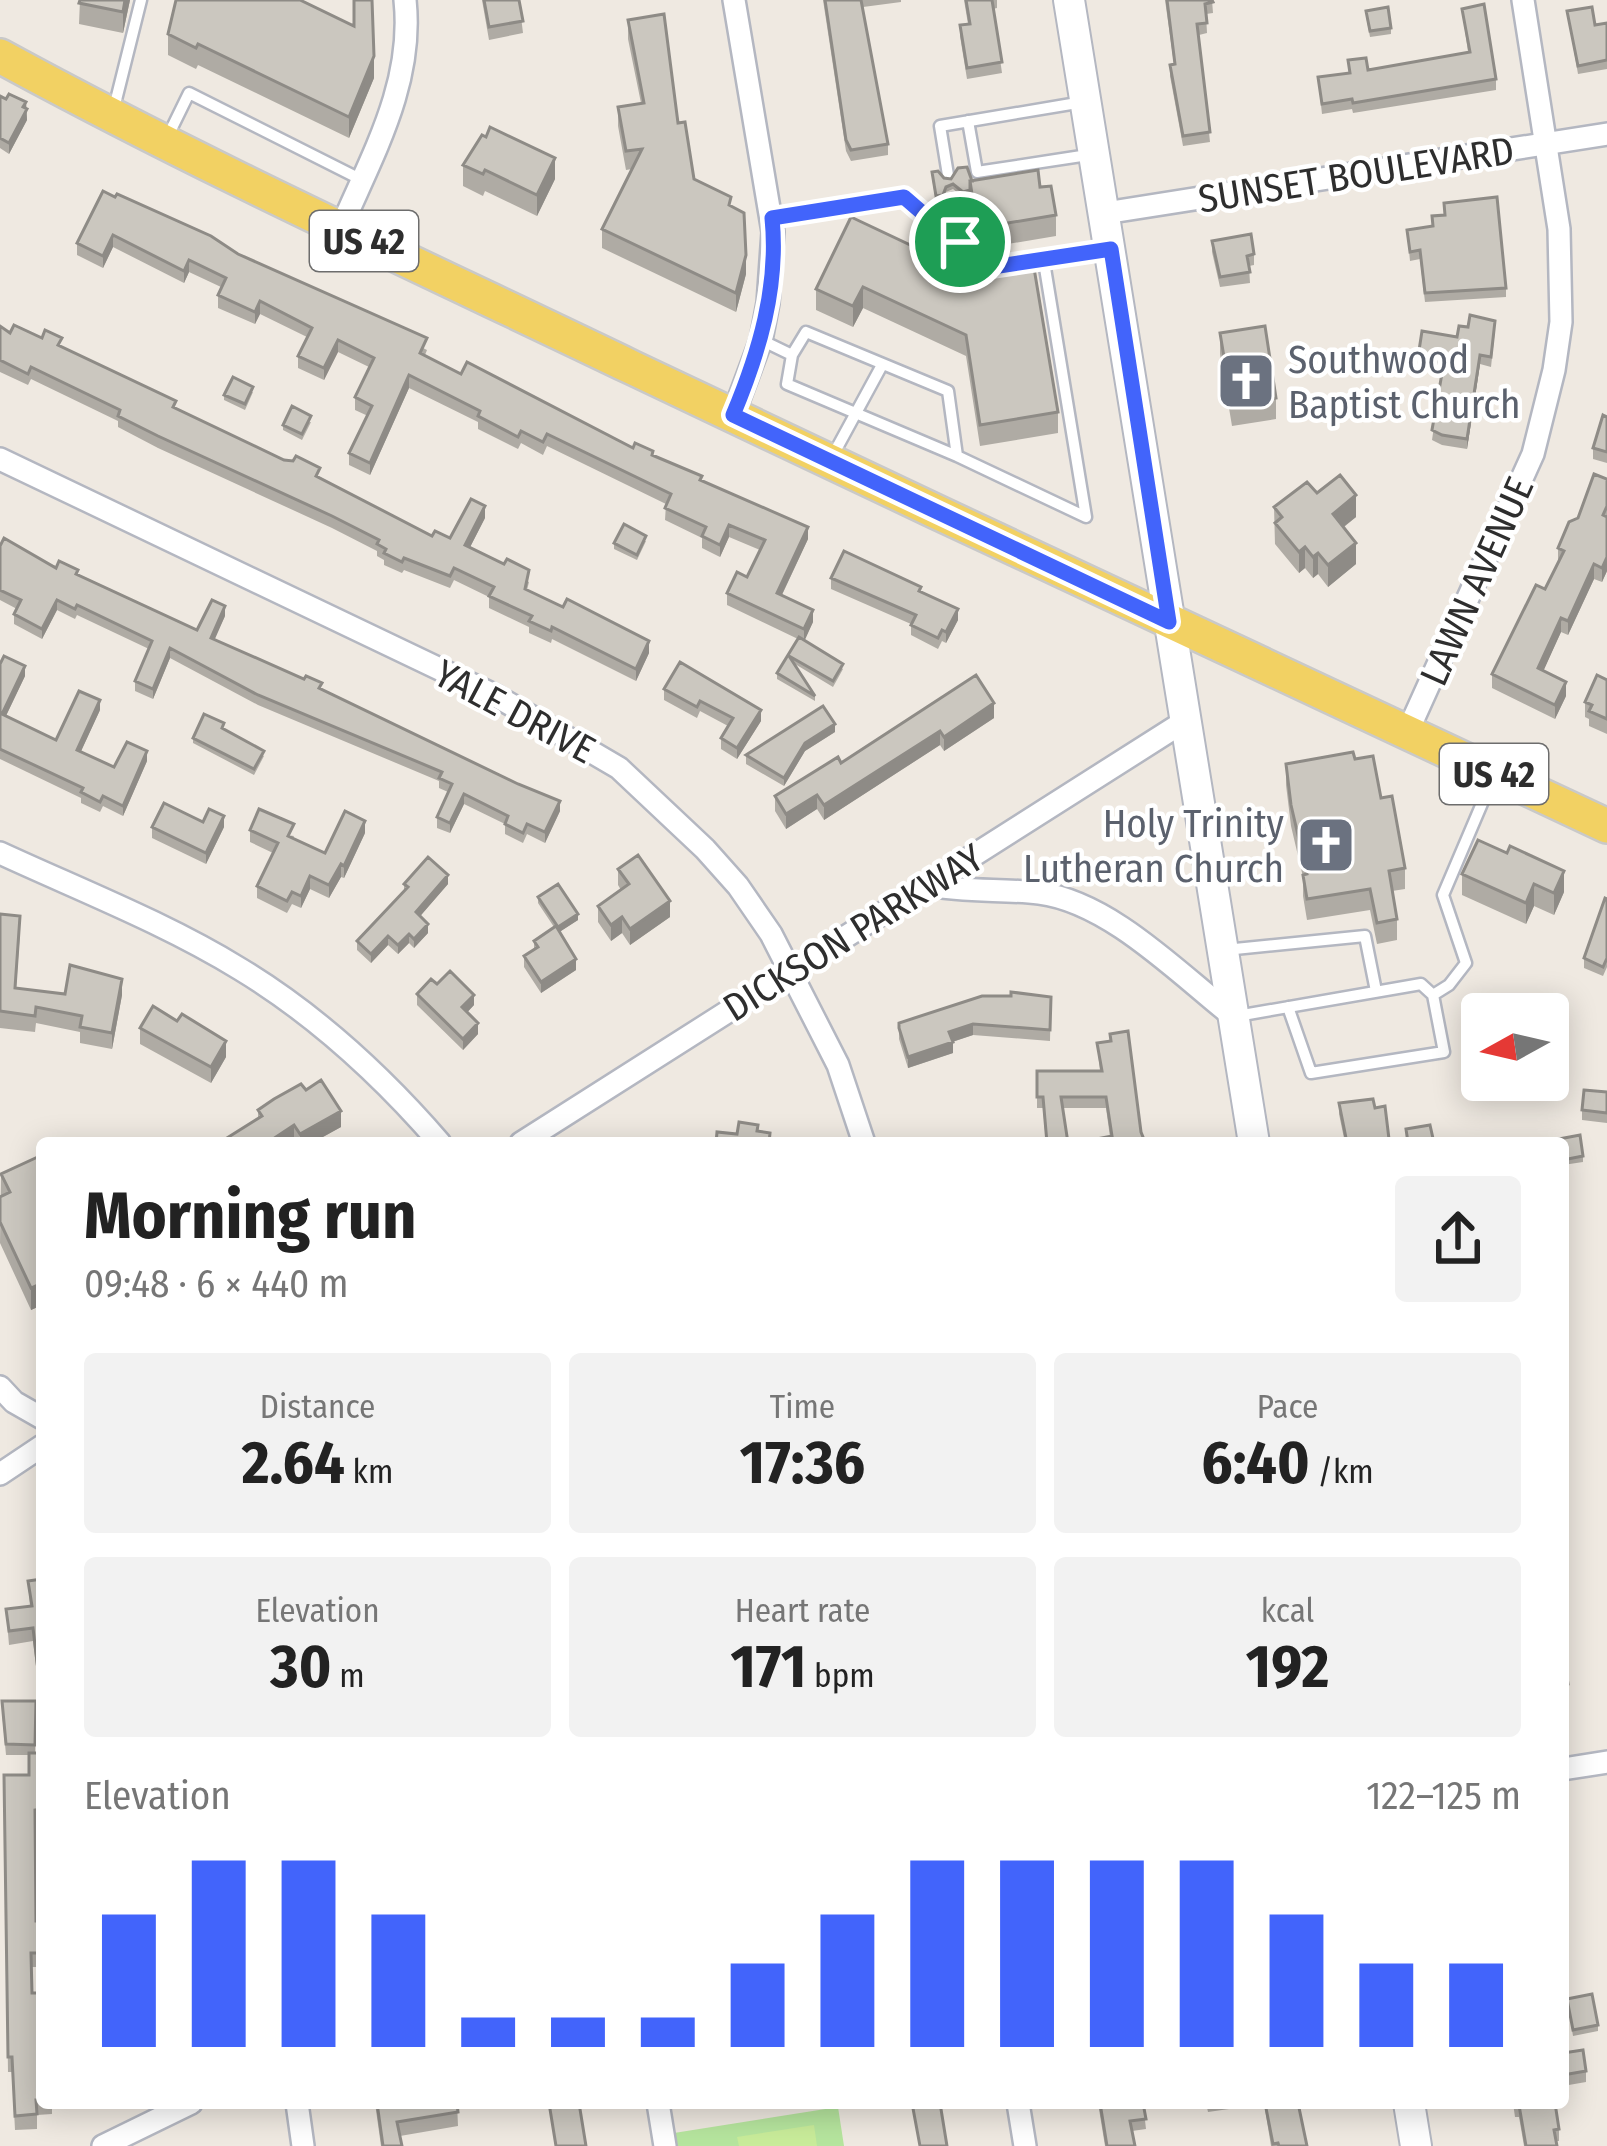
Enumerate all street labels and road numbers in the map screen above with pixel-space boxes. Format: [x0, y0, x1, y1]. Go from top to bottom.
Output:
street label: SUNSET BOULEVARD [1195, 127, 1517, 223]
road number: US 42 [310, 211, 418, 271]
street label: LAWN AVENUE [1411, 470, 1543, 693]
street label: YALE DRIVE [426, 650, 603, 773]
road number: US 42 [1440, 744, 1548, 804]
street label: DICKSON PARKWAY [715, 834, 992, 1031]

